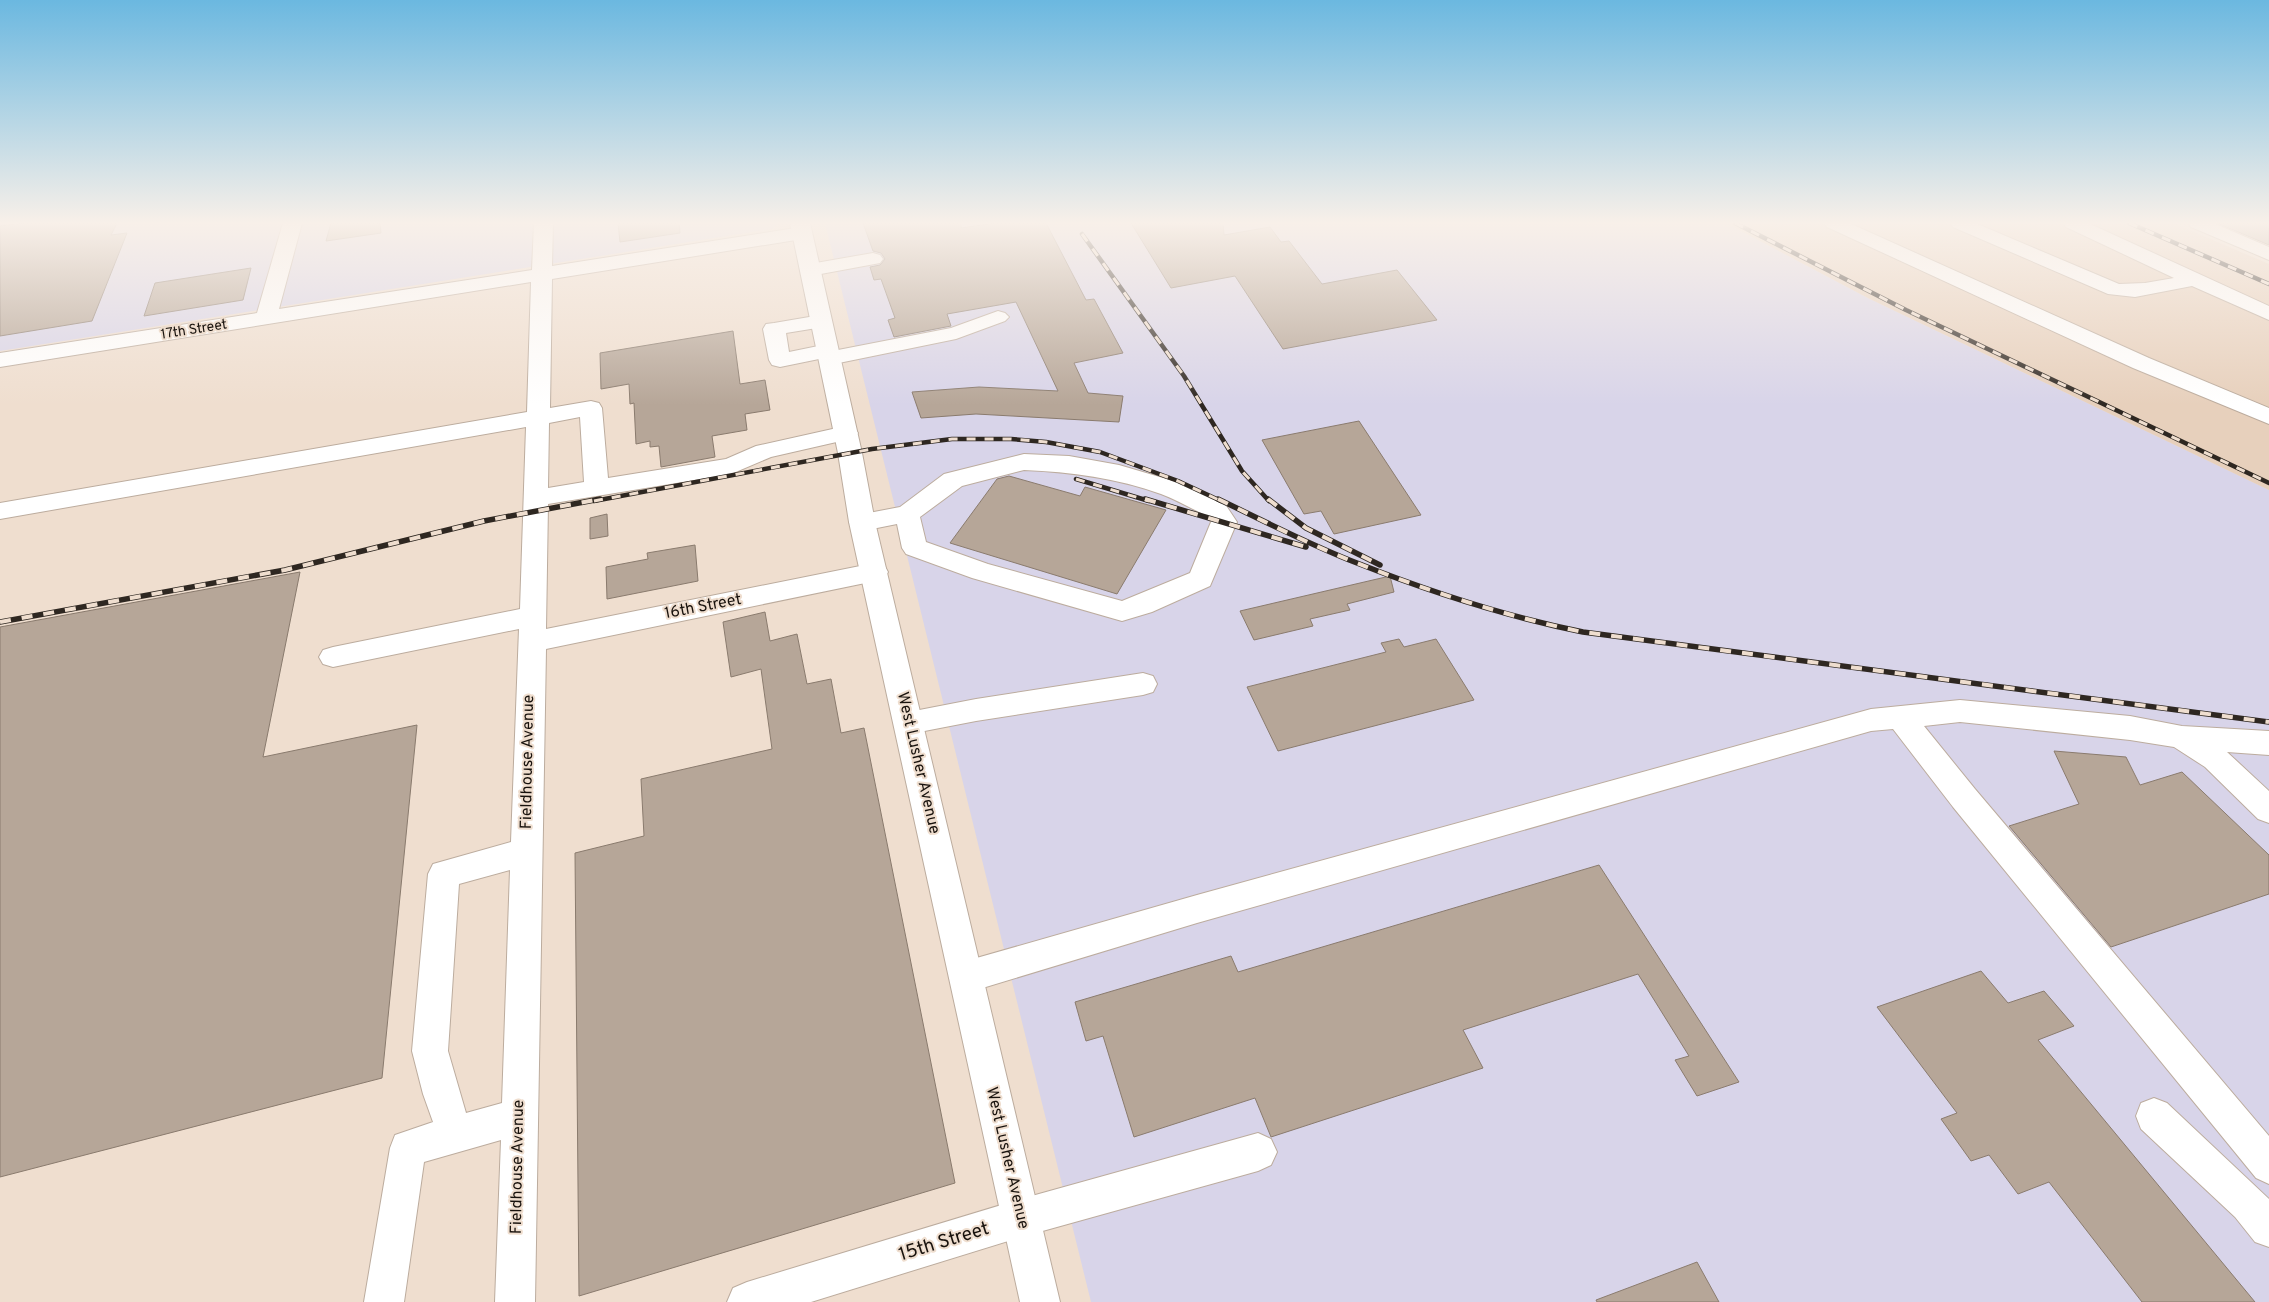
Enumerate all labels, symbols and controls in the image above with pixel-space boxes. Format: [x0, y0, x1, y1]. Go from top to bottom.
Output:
street label: 17th Street [160, 316, 228, 344]
street label: 16th Street [663, 590, 743, 624]
street label: West Lusher Avenue [892, 690, 944, 836]
street label: Fieldhouse Avenue [517, 695, 539, 829]
street label: West Lusher Avenue [981, 1085, 1033, 1231]
street label: Fieldhouse Avenue [507, 1100, 529, 1234]
street label: 15th Street [896, 1217, 992, 1267]

